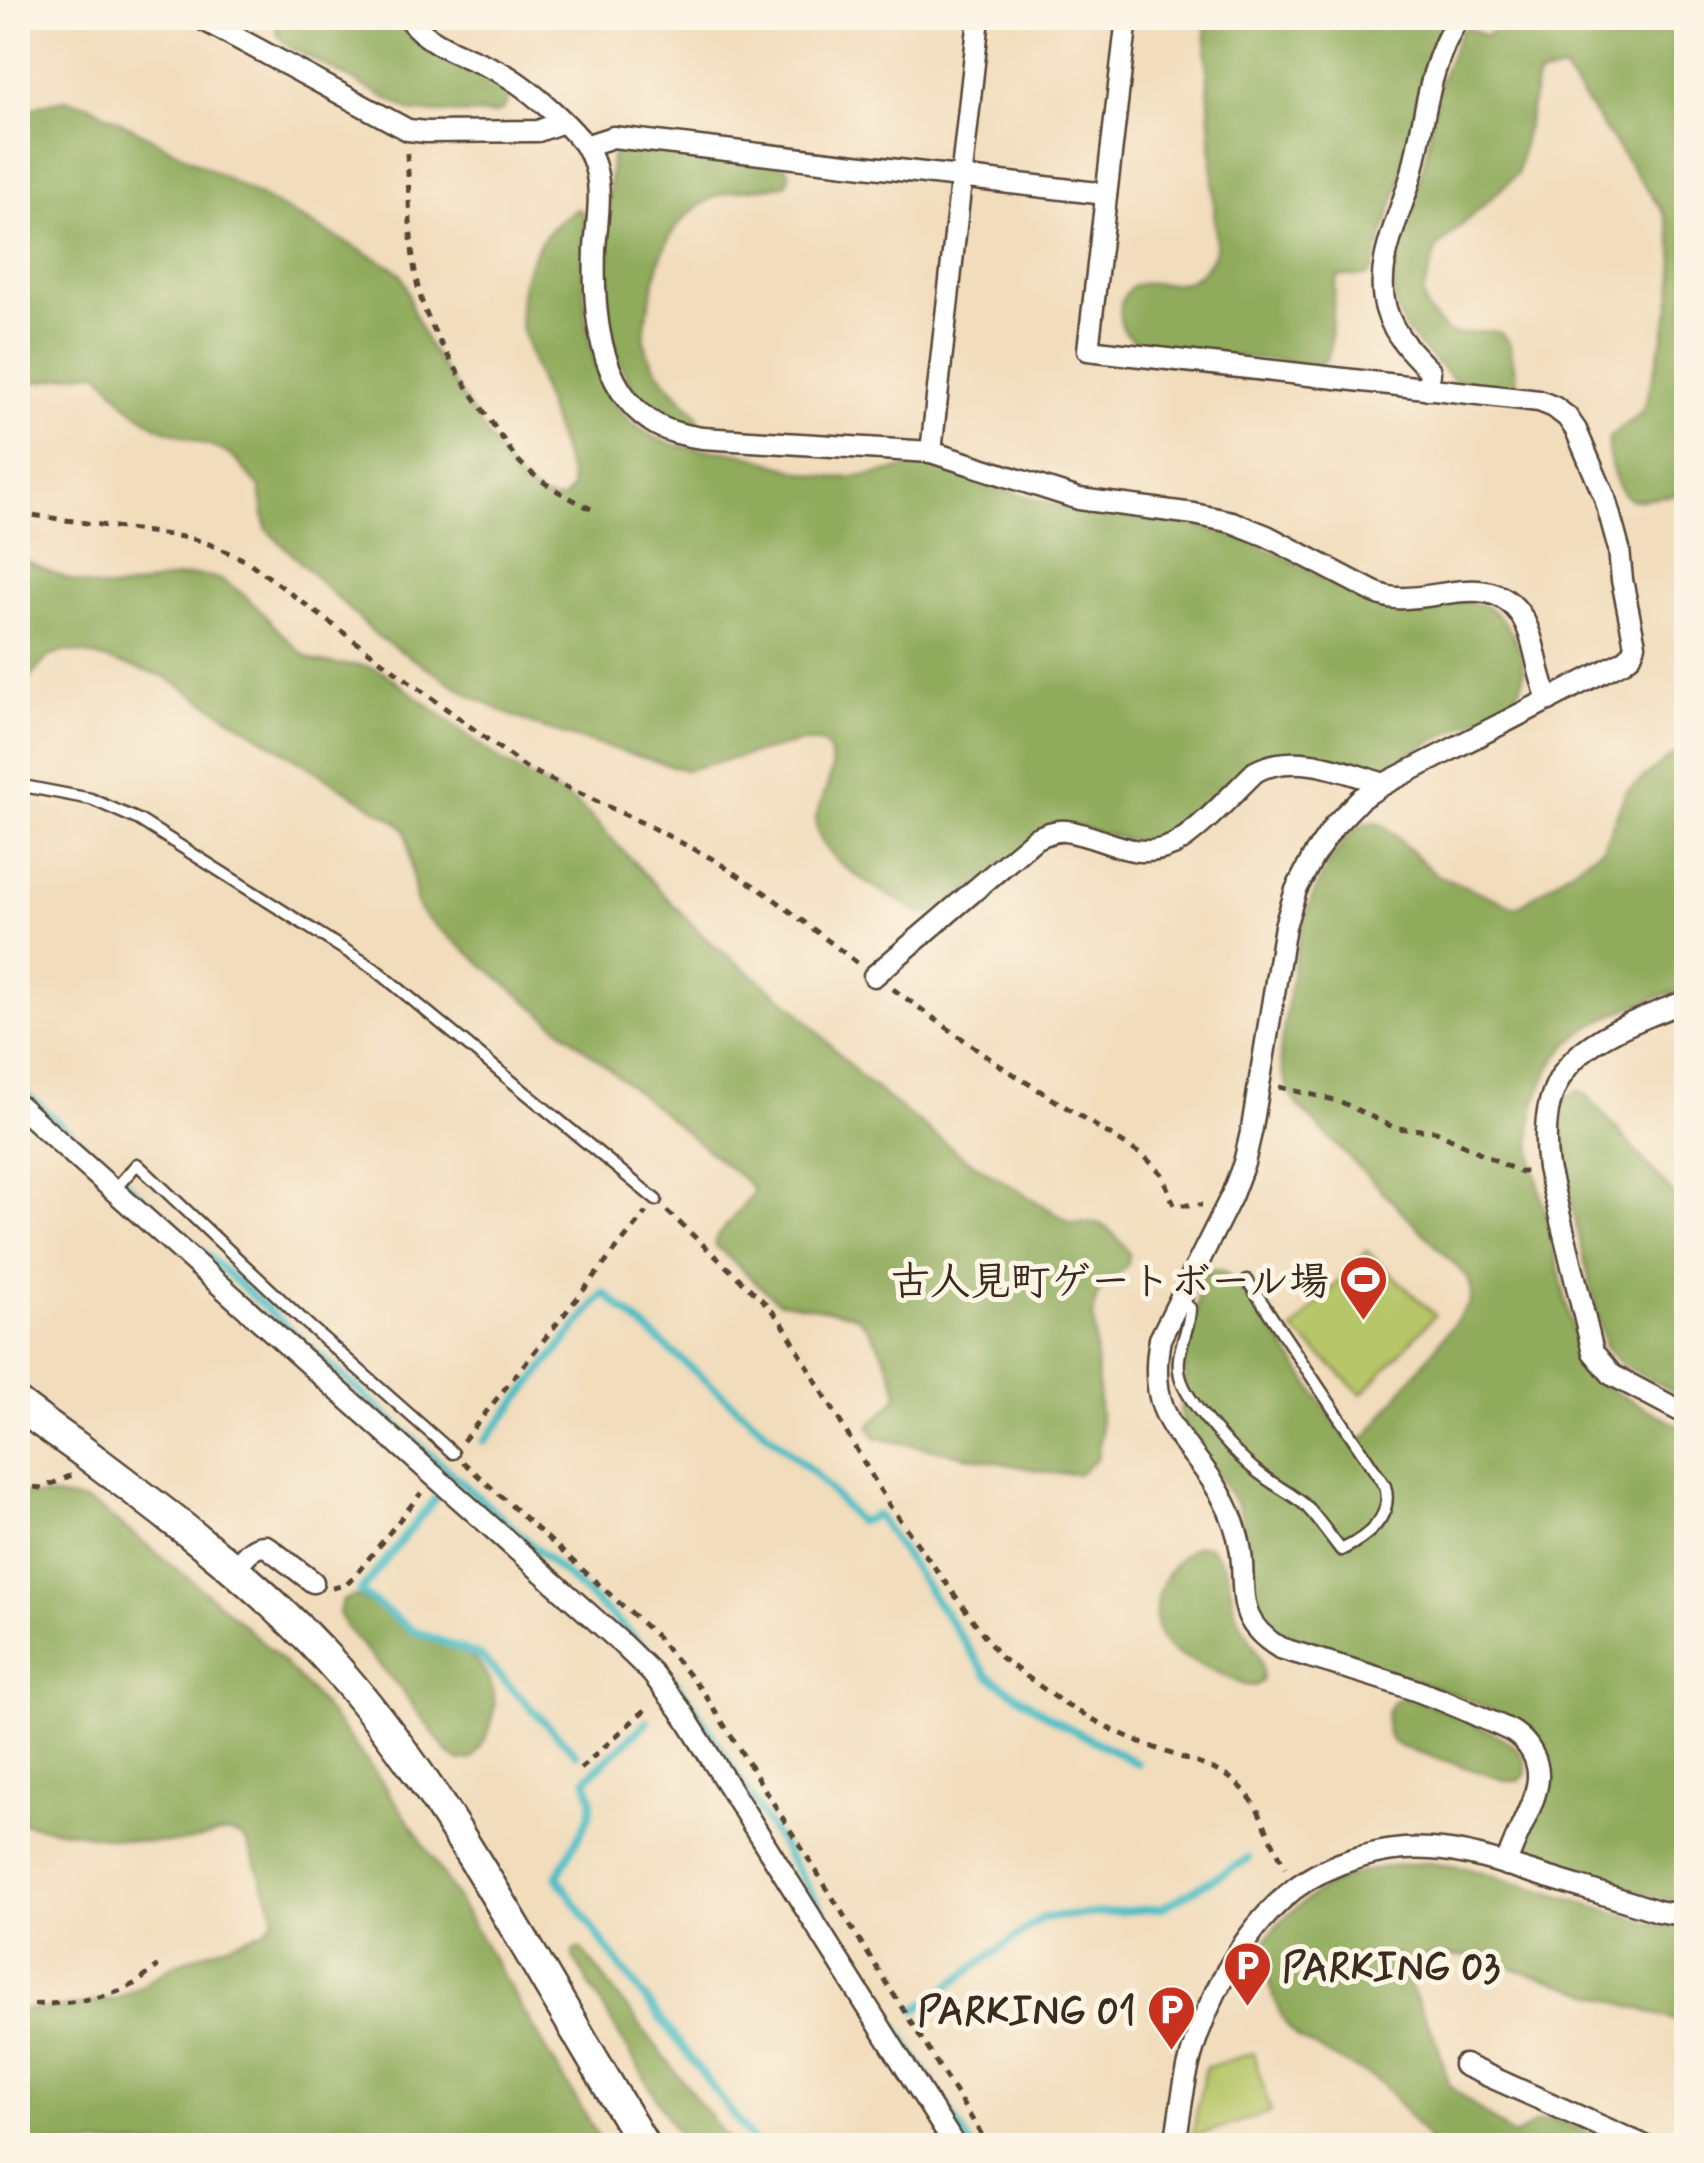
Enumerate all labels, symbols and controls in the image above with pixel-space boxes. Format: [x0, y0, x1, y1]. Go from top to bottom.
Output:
sports icon: 古人見町ゲートボール場 [1338, 1254, 1390, 1322]
place label: 古人見町ゲートボール場 [891, 1257, 1329, 1309]
parking icon: PARKING 03 [1221, 1940, 1273, 2008]
place label: PARKING 03 [1282, 1943, 1500, 1995]
parking icon: PARKING 01 [1145, 1984, 1197, 2052]
place label: PARKING 01 [917, 1987, 1136, 2039]

